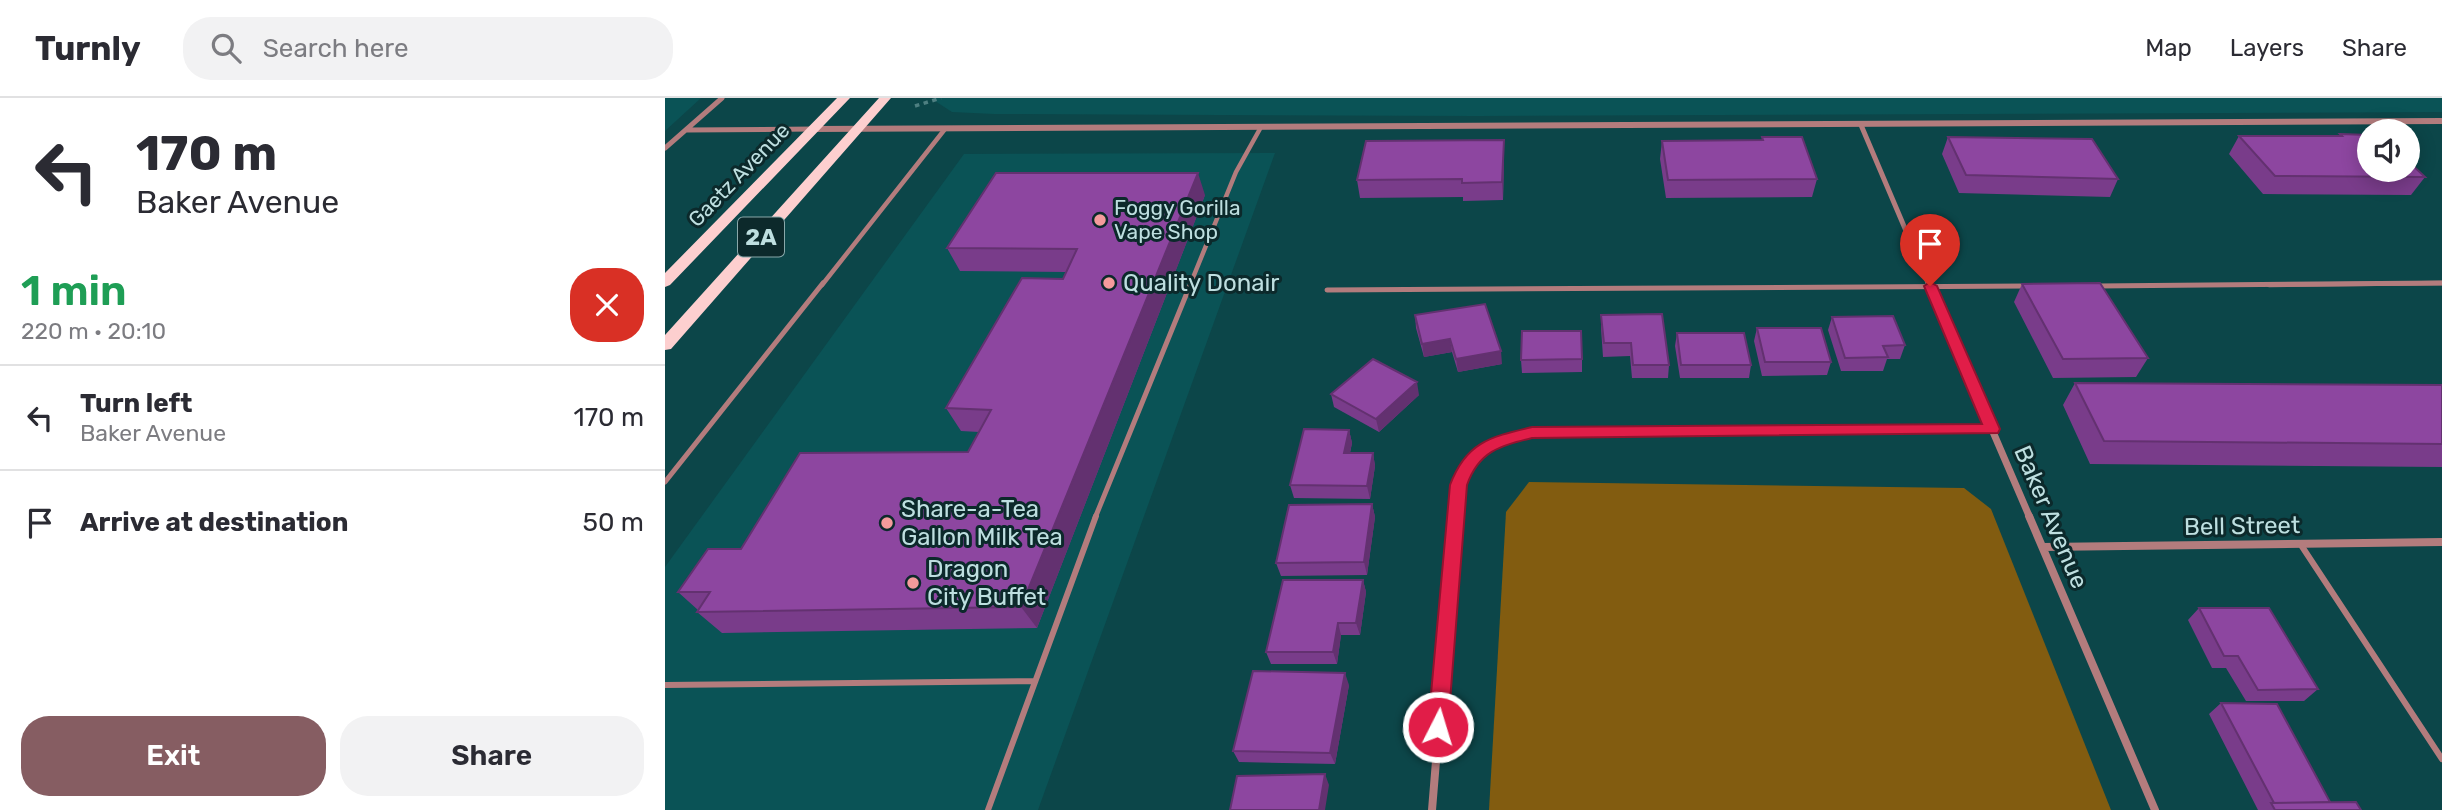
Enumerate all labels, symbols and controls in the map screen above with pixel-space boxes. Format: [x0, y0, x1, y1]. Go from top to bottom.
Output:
search box [183, 17, 673, 80]
text: Turnly [35, 29, 141, 68]
icon: search [207, 29, 245, 67]
text: Search here [263, 33, 409, 64]
text: Map [2145, 34, 2192, 62]
text: Layers [2230, 34, 2304, 62]
text: Share [2342, 34, 2407, 62]
street label: Gaetz Avenue [683, 118, 794, 232]
map controls [2357, 119, 2420, 182]
button: sound [2357, 119, 2420, 182]
text: 170 m [136, 124, 277, 182]
icon: left [21, 126, 112, 217]
text: Baker Avenue [136, 183, 339, 221]
place label: Foggy Gorilla Vape Shop [1114, 195, 1241, 244]
marker: Foggy Gorilla Vape Shop [1092, 212, 1108, 228]
pin [1900, 214, 1960, 286]
road number: 2A [738, 218, 784, 256]
icon: arrive [1911, 225, 1949, 263]
text: 1 min [21, 266, 127, 316]
button: close [570, 268, 644, 342]
place label: Quality Donair [1123, 269, 1280, 297]
marker: Quality Donair [1101, 275, 1117, 291]
text: 220 m · 20:10 [21, 317, 166, 345]
text: Turn left [80, 388, 192, 419]
icon: left [21, 399, 59, 437]
text: 170 m [574, 402, 644, 433]
text: Baker Avenue [80, 419, 226, 447]
street label: Baker Avenue [2008, 441, 2094, 593]
place label: Share-a-Tea Gallon Milk Tea [901, 495, 1063, 551]
icon: arrive [21, 504, 59, 542]
text: Arrive at destination [80, 507, 348, 538]
text: 50 m [583, 507, 644, 538]
street label: Bell Street [2184, 511, 2300, 541]
marker: Share-a-Tea Gallon Milk Tea [879, 515, 895, 531]
place label: Dragon City Buffet [927, 555, 1046, 611]
marker: Dragon City Buffet [905, 575, 921, 591]
position arrow [1401, 690, 1475, 764]
button: Exit [21, 716, 326, 796]
button: Share [340, 716, 644, 796]

